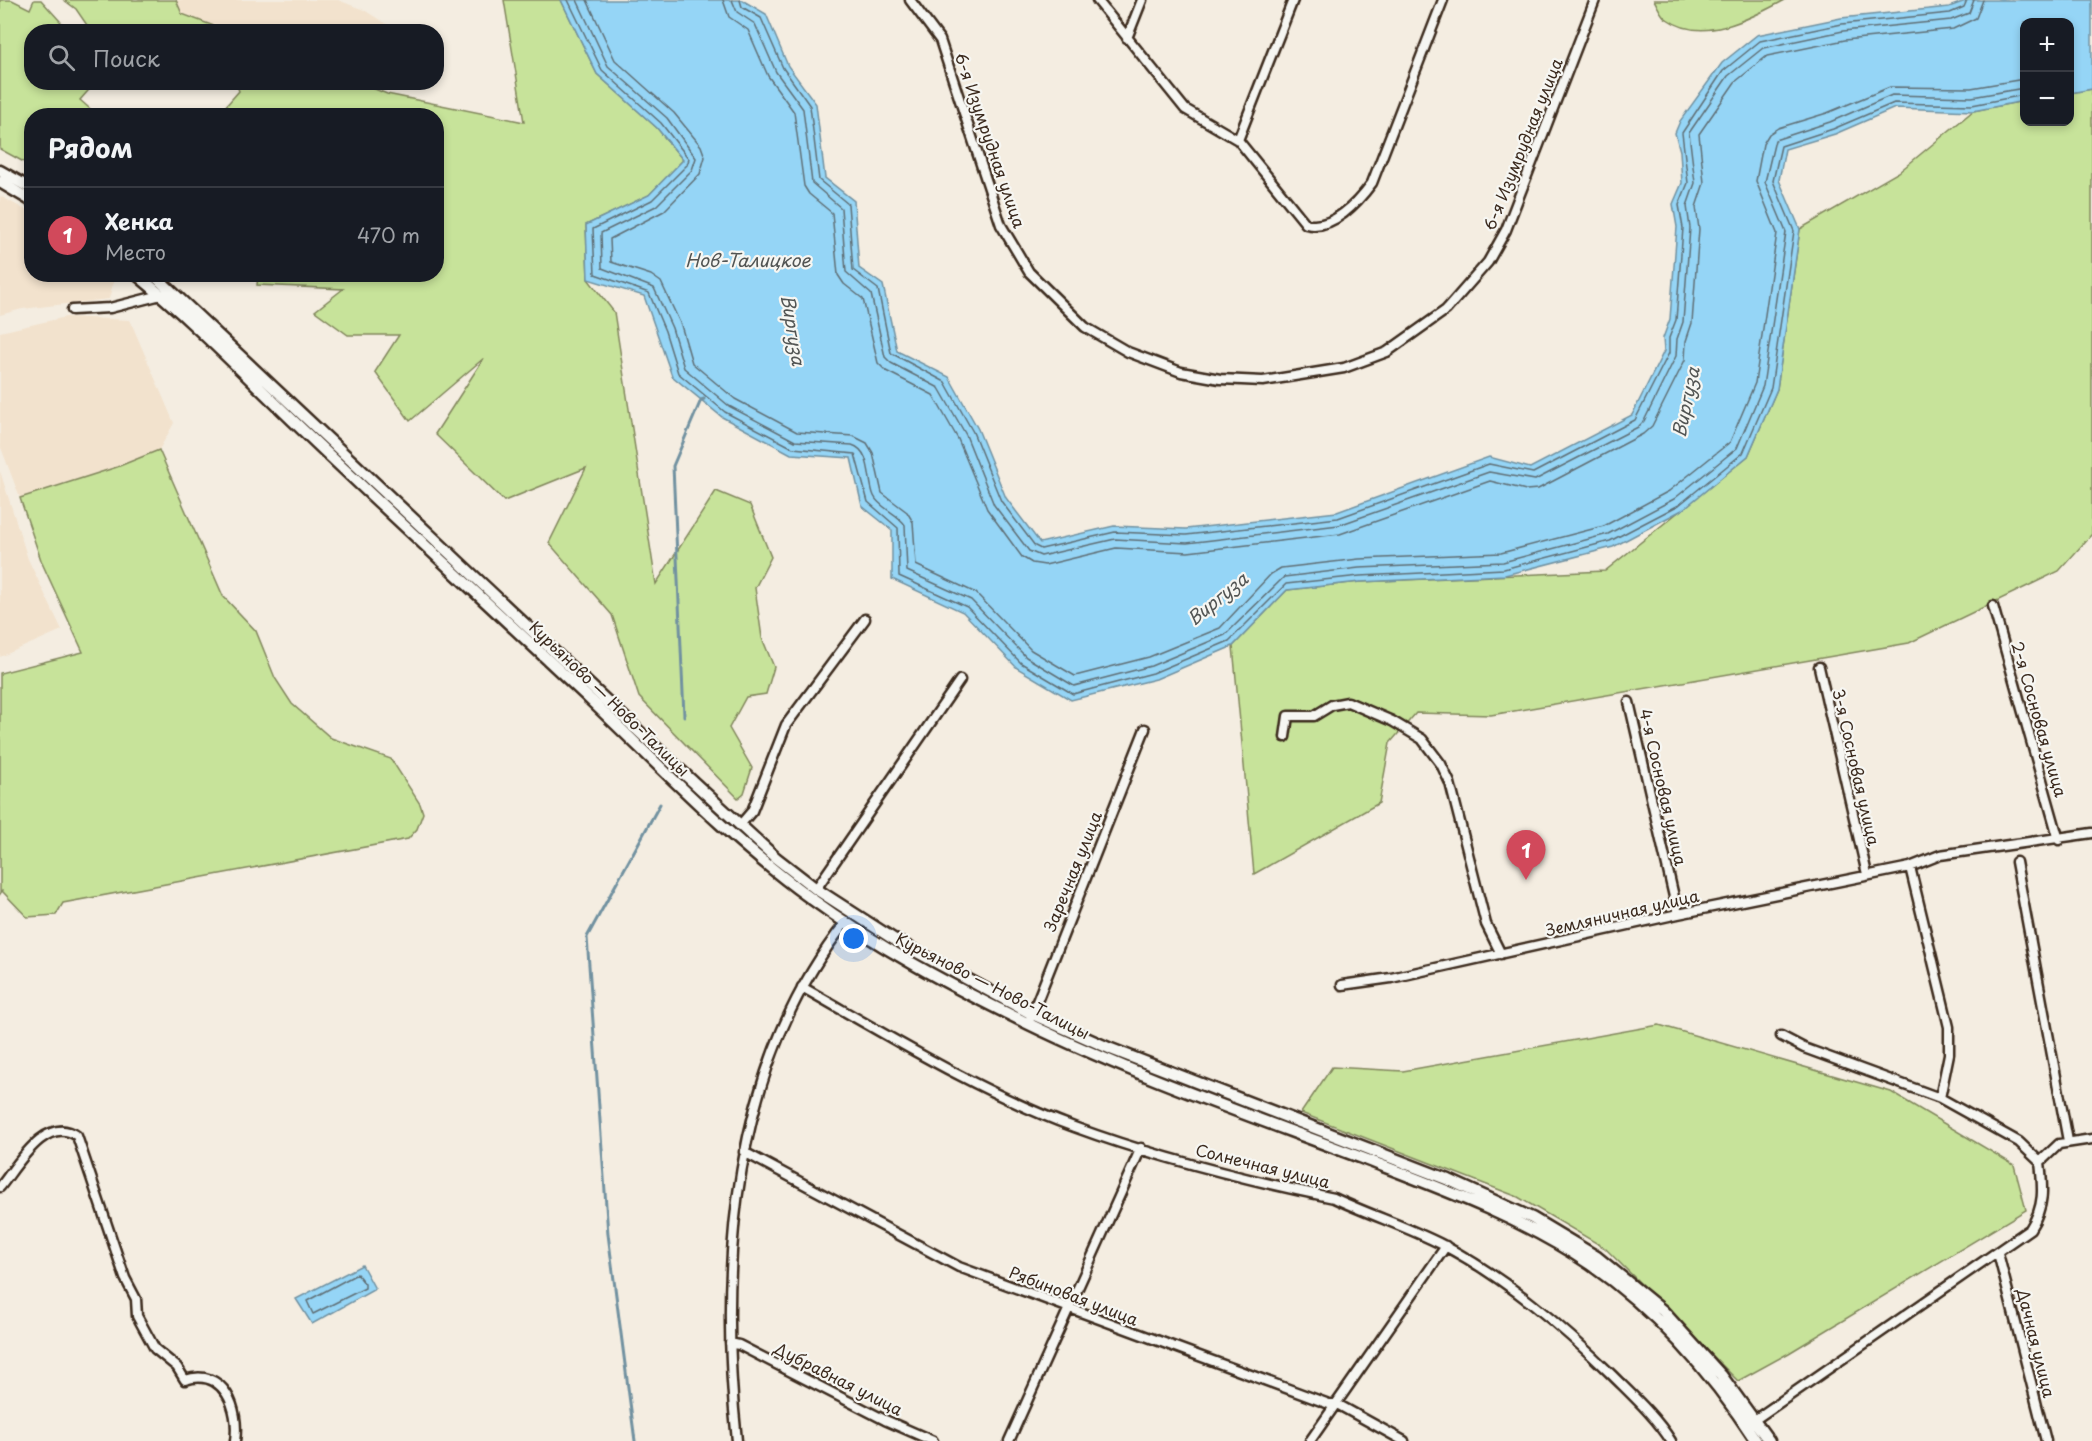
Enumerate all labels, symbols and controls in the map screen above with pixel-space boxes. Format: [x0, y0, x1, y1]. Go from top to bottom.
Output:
map controls [2020, 18, 2074, 126]
button: + [2020, 18, 2074, 72]
search box [24, 24, 444, 90]
icon: search [45, 41, 78, 74]
text: Поиск [93, 41, 160, 74]
street label: 6-я Изумрудная улица [950, 49, 1032, 231]
street label: 6-я Изумрудная улица [1476, 54, 1568, 234]
button: − [2020, 72, 2074, 126]
text: Рядом [48, 128, 133, 167]
text: Хенка [105, 204, 173, 237]
text: 1 [63, 220, 72, 250]
text: 470 m [357, 220, 420, 250]
text: Место [105, 237, 166, 267]
water label: Нов-Талицкое [685, 246, 812, 273]
water label: Виргуза [775, 293, 813, 368]
water label: Виргуза [1664, 364, 1706, 440]
water label: Виргуза [1181, 565, 1254, 631]
street label: Курьяново — Ново-Талицы [524, 615, 696, 781]
street label: 2-я Сосновая улица [2006, 638, 2074, 800]
street label: 3-я Сосновая улица [1827, 686, 1887, 848]
street label: 4-я Сосновая улица [1634, 706, 1694, 868]
street label: Заречная улица [1037, 807, 1107, 935]
pin: 1 [1506, 830, 1546, 880]
street label: Земляничная улица [1543, 883, 1701, 941]
your location [839, 924, 868, 953]
street label: Курьяново — Ново-Талицы [892, 926, 1094, 1044]
street label: Солнечная улица [1193, 1137, 1333, 1193]
street label: Рябиновая улица [1006, 1259, 1142, 1331]
street label: Дачная улица [2012, 1285, 2062, 1400]
street label: Дубравная улица [770, 1335, 907, 1421]

